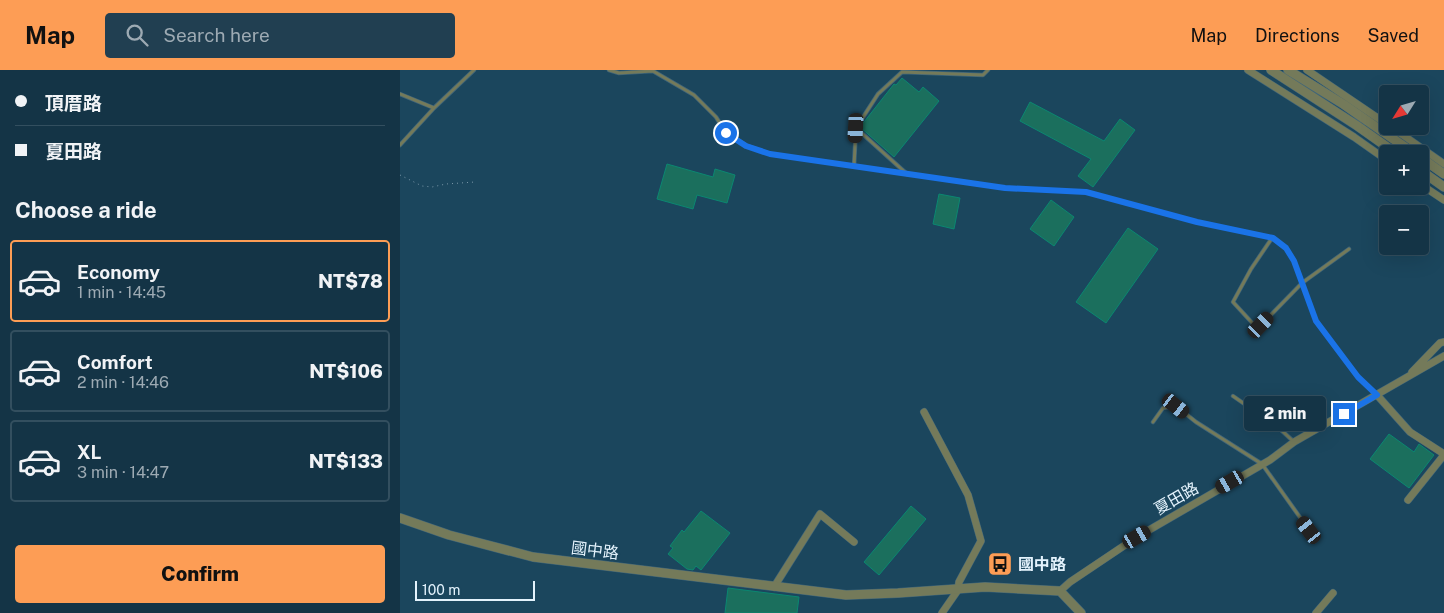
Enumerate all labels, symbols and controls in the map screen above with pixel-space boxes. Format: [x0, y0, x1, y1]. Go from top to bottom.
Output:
search box [105, 13, 455, 58]
text: Map [25, 21, 75, 49]
icon: search [123, 21, 151, 49]
text: Search here [163, 24, 270, 46]
text: Map [1190, 25, 1227, 46]
text: Directions [1255, 25, 1340, 46]
text: Saved [1368, 25, 1419, 46]
north arrow [1379, 85, 1429, 135]
map controls [1379, 85, 1429, 255]
text: 頂厝路 [45, 92, 102, 114]
car [847, 113, 864, 143]
route start [715, 122, 737, 144]
text: 夏田路 [45, 140, 102, 162]
button: + [1379, 145, 1429, 195]
text: Choose a ride [15, 197, 157, 223]
button: − [1379, 205, 1429, 255]
icon: car [17, 259, 62, 304]
text: Economy [77, 261, 160, 283]
text: NT$78 [318, 270, 383, 292]
text: 1 min · 14:45 [77, 283, 166, 302]
car [1245, 309, 1276, 341]
icon: car [17, 349, 62, 394]
text: Comfort [77, 351, 153, 373]
text: NT$106 [309, 360, 383, 382]
text: 2 min · 14:46 [77, 373, 169, 392]
car [1159, 391, 1192, 421]
callout: 2 min [1244, 396, 1326, 432]
route end [1333, 403, 1355, 425]
text: 2 min [1264, 404, 1306, 423]
icon: car [17, 439, 62, 484]
text: XL [77, 441, 102, 463]
text: NT$133 [309, 450, 383, 472]
text: 3 min · 14:47 [77, 463, 169, 482]
car [1213, 468, 1246, 496]
street label: 夏田路 [1151, 478, 1202, 519]
car [1293, 514, 1324, 546]
car [1120, 523, 1153, 551]
street label: 國中路 [570, 538, 620, 563]
button: Confirm [15, 545, 385, 603]
bus stop icon: 國中路 [987, 551, 1013, 577]
place label: 國中路 [1018, 555, 1066, 574]
scale bar [415, 578, 535, 601]
text: 100 m [422, 582, 460, 598]

